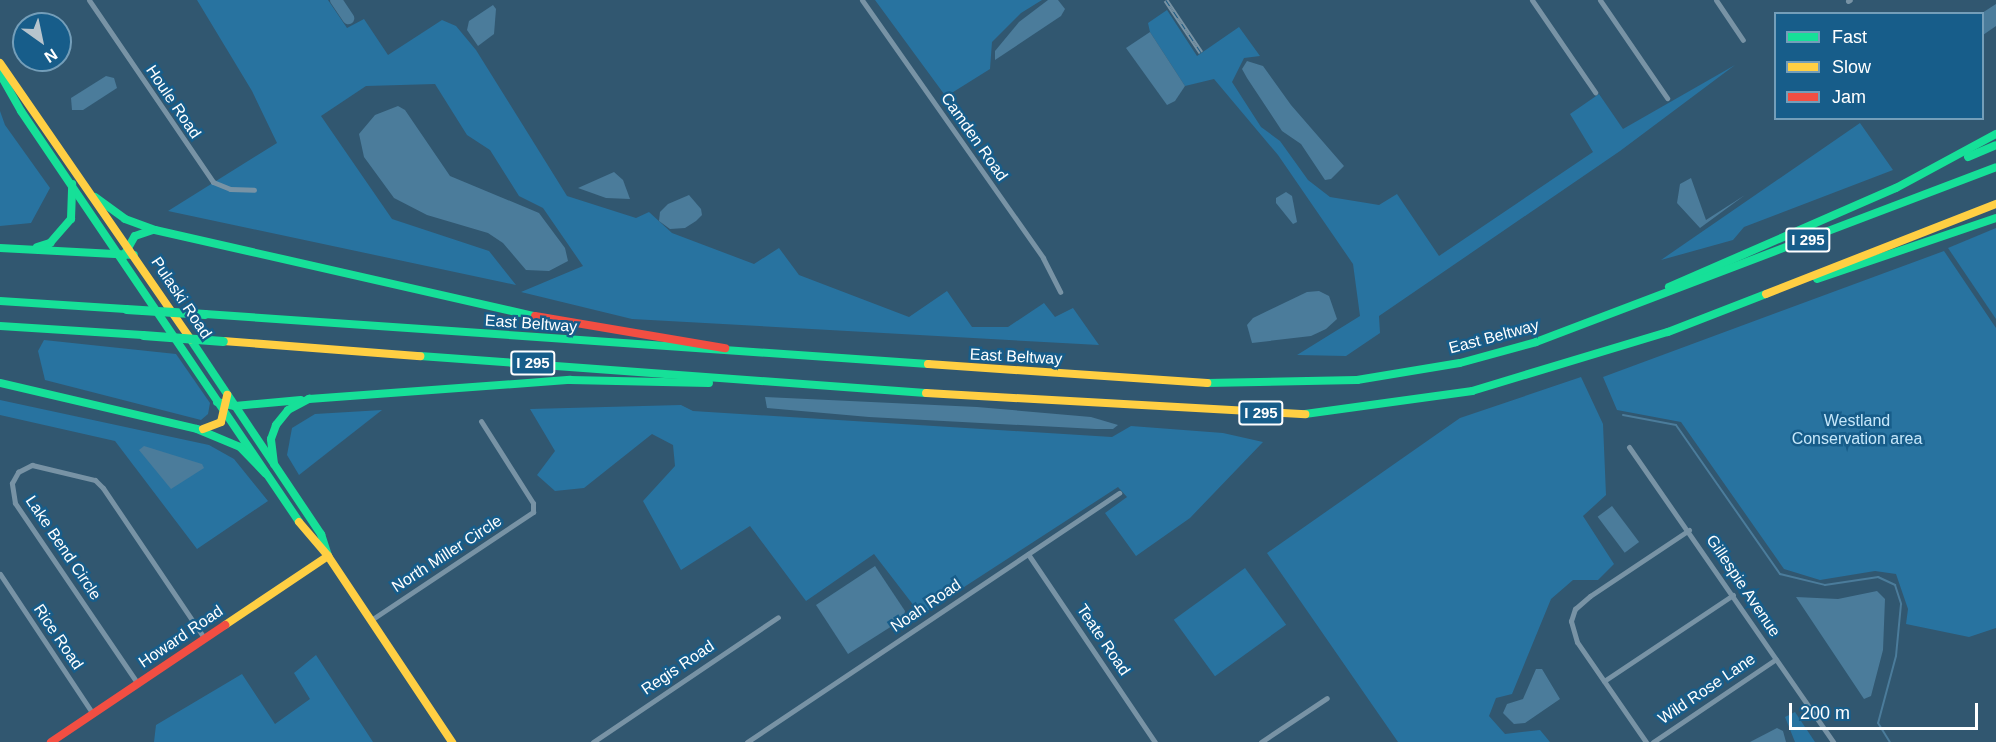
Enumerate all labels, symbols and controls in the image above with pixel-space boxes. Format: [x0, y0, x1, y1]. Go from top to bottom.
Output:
north arrow [12, 12, 72, 72]
legend [1774, 12, 1984, 120]
text: Fast [1832, 27, 1867, 47]
text: N [42, 46, 60, 66]
text: Slow [1832, 57, 1871, 77]
street label: Houle Road [141, 62, 205, 142]
text: Jam [1832, 87, 1866, 107]
street label: Camden Road [937, 89, 1011, 185]
road number: I 295 [1784, 228, 1832, 252]
street label: Pulaski Road [147, 254, 215, 342]
street label: East Beltway [484, 311, 578, 337]
street label: East Beltway [1447, 316, 1541, 358]
street label: East Beltway [969, 345, 1063, 369]
road number: I 295 [509, 351, 557, 375]
road number: I 295 [1237, 401, 1285, 425]
park label: Westland Conservation area [1792, 411, 1922, 449]
street label: Lake Bend Circle [21, 492, 105, 604]
street label: North Miller Circle [388, 511, 506, 597]
street label: Gillespie Avenue [1702, 531, 1784, 641]
street label: Noah Road [887, 575, 965, 637]
street label: Rice Road [29, 601, 87, 673]
street label: Teate Road [1072, 601, 1134, 679]
street label: Howard Road [135, 602, 227, 672]
street label: Regis Road [638, 637, 718, 699]
street label: Wild Rose Lane [1655, 649, 1759, 729]
scale bar [1792, 691, 1981, 729]
text: 200 m [1800, 703, 1850, 723]

